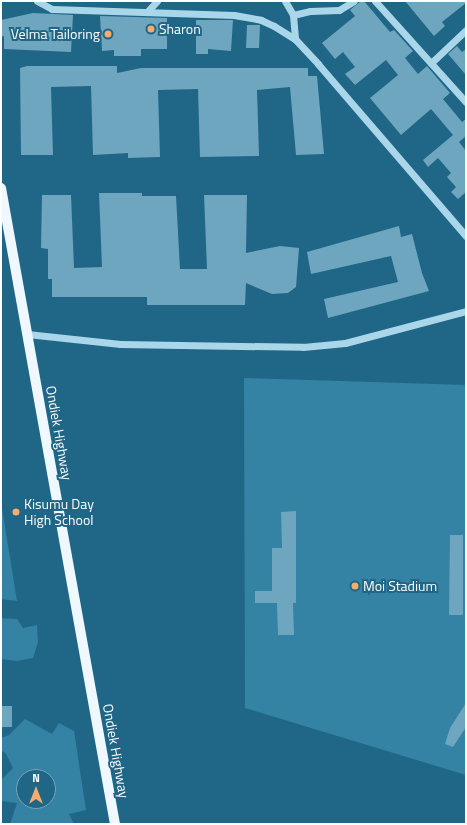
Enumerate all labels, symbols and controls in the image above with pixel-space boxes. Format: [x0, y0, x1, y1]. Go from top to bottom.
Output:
place label: Sharon [159, 21, 201, 37]
marker: Sharon [146, 24, 156, 34]
place label: Velma Tailoring [11, 26, 100, 42]
marker: Velma Tailoring [103, 29, 113, 39]
street label: Ondiek Highway [42, 384, 76, 482]
place label: Kisumu Day High School [24, 496, 94, 528]
marker: Kisumu Day High School [11, 507, 21, 517]
place label: Moi Stadium [363, 578, 437, 594]
marker: Moi Stadium [350, 581, 360, 591]
street label: Ondiek Highway [99, 702, 133, 800]
north arrow [16, 769, 56, 809]
text: N [32, 770, 40, 786]

